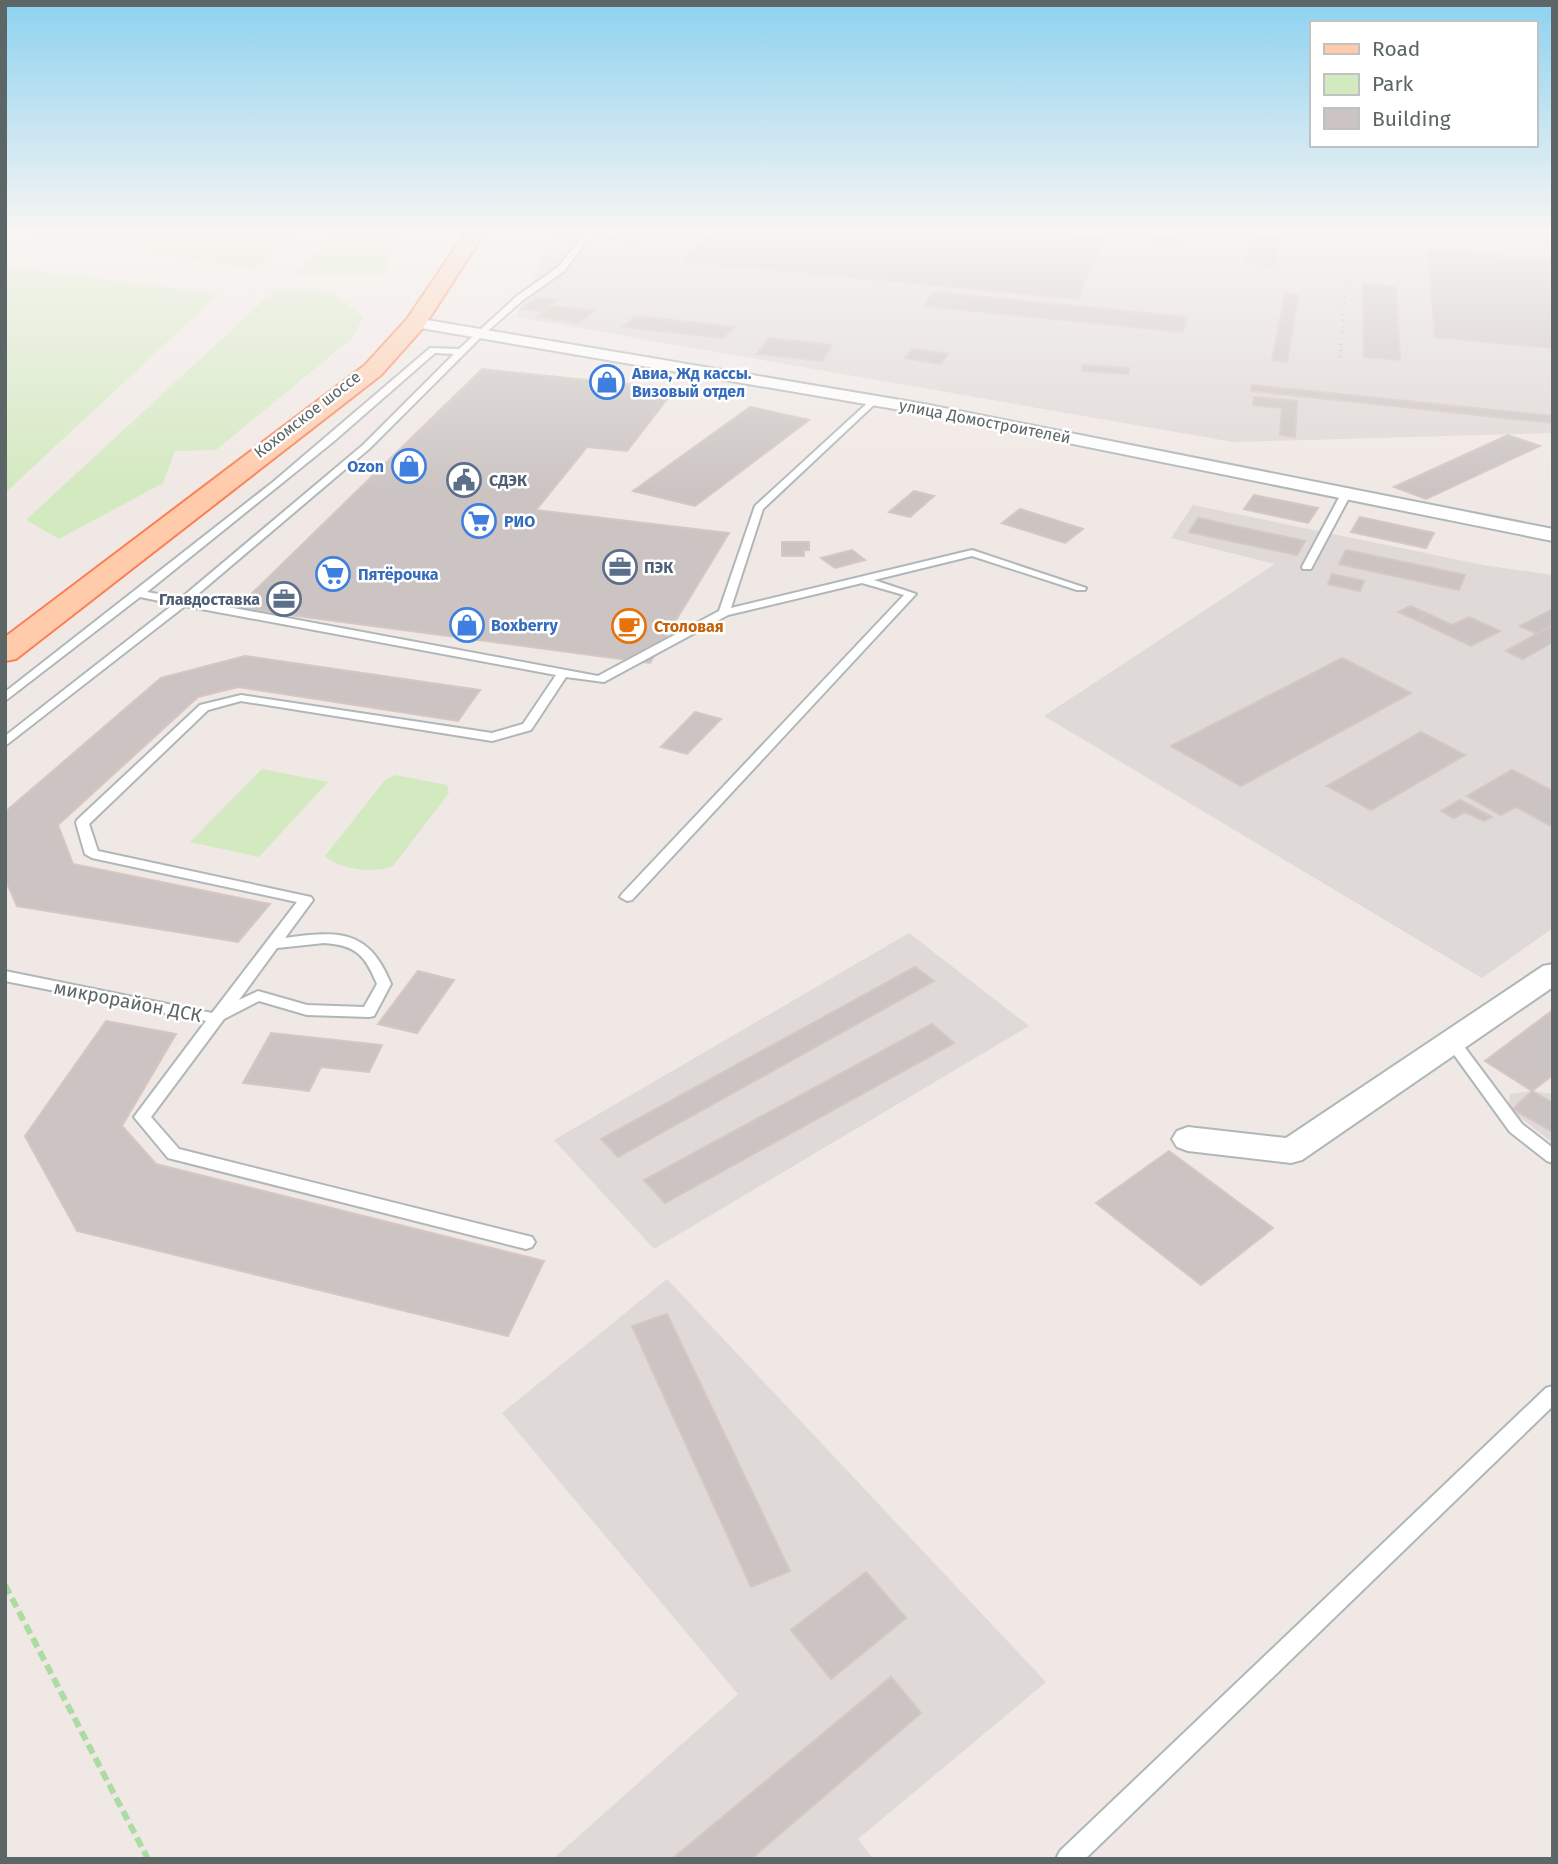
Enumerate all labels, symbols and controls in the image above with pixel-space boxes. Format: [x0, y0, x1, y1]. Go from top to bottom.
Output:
legend [1310, 21, 1537, 147]
text: Road [1372, 36, 1420, 62]
text: Park [1372, 71, 1414, 97]
text: Building [1372, 106, 1451, 132]
shop icon: Авиа, Жд кассы. Визовый отдел [588, 363, 626, 401]
place label: Авиа, Жд кассы. Визовый отдел [631, 364, 752, 401]
street label: Кохомское шоссе [250, 367, 364, 462]
street label: улица Домостроителей [898, 396, 1072, 447]
shop icon: Ozon [390, 447, 428, 485]
place label: Ozon [347, 457, 384, 476]
public building icon: СДЭК [445, 461, 483, 499]
place label: СДЭК [489, 471, 528, 490]
supermarket icon: РИО [460, 502, 498, 540]
place label: РИО [504, 512, 535, 531]
office icon: ПЭК [601, 548, 639, 586]
supermarket icon: Пятёрочка [314, 555, 352, 593]
place label: ПЭК [644, 558, 674, 577]
place label: Пятёрочка [358, 565, 439, 584]
office icon: Главдоставка [265, 580, 303, 618]
place label: Главдоставка [159, 590, 260, 609]
shop icon: Boxberry [448, 606, 486, 644]
cafe icon: Столовая [610, 607, 648, 645]
place label: Boxberry [491, 616, 558, 635]
place label: Столовая [654, 617, 724, 636]
street label: микрорайон ДСК [52, 976, 204, 1027]

